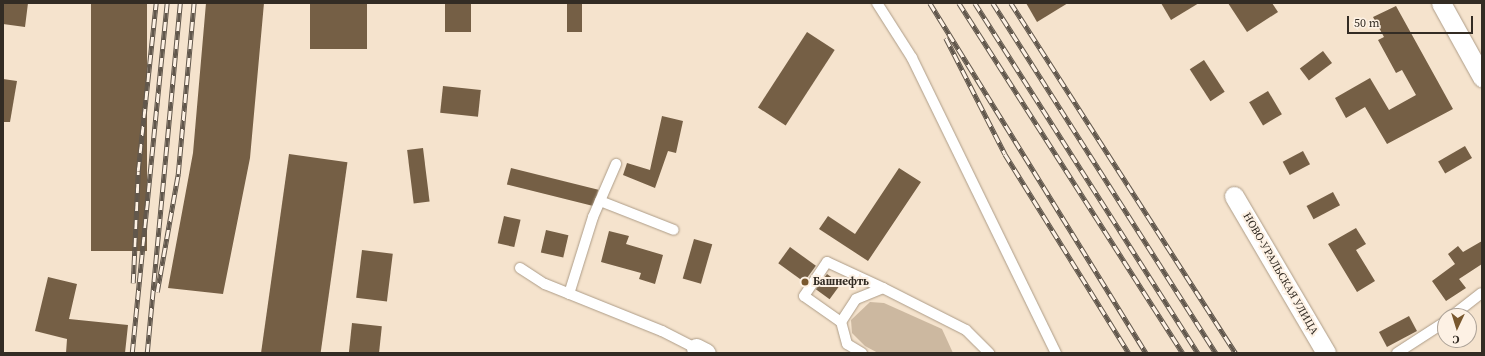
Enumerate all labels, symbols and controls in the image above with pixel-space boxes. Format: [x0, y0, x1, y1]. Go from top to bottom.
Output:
scale bar [1349, 8, 1475, 34]
text: 50 m [1354, 15, 1380, 31]
street label: НОВО-УРАЛЬСКАЯ УЛИЦА [1240, 211, 1320, 337]
place label: Башнефть [813, 275, 869, 289]
marker: Башнефть [800, 277, 810, 287]
north arrow [1437, 308, 1477, 348]
text: С [1452, 332, 1460, 347]

